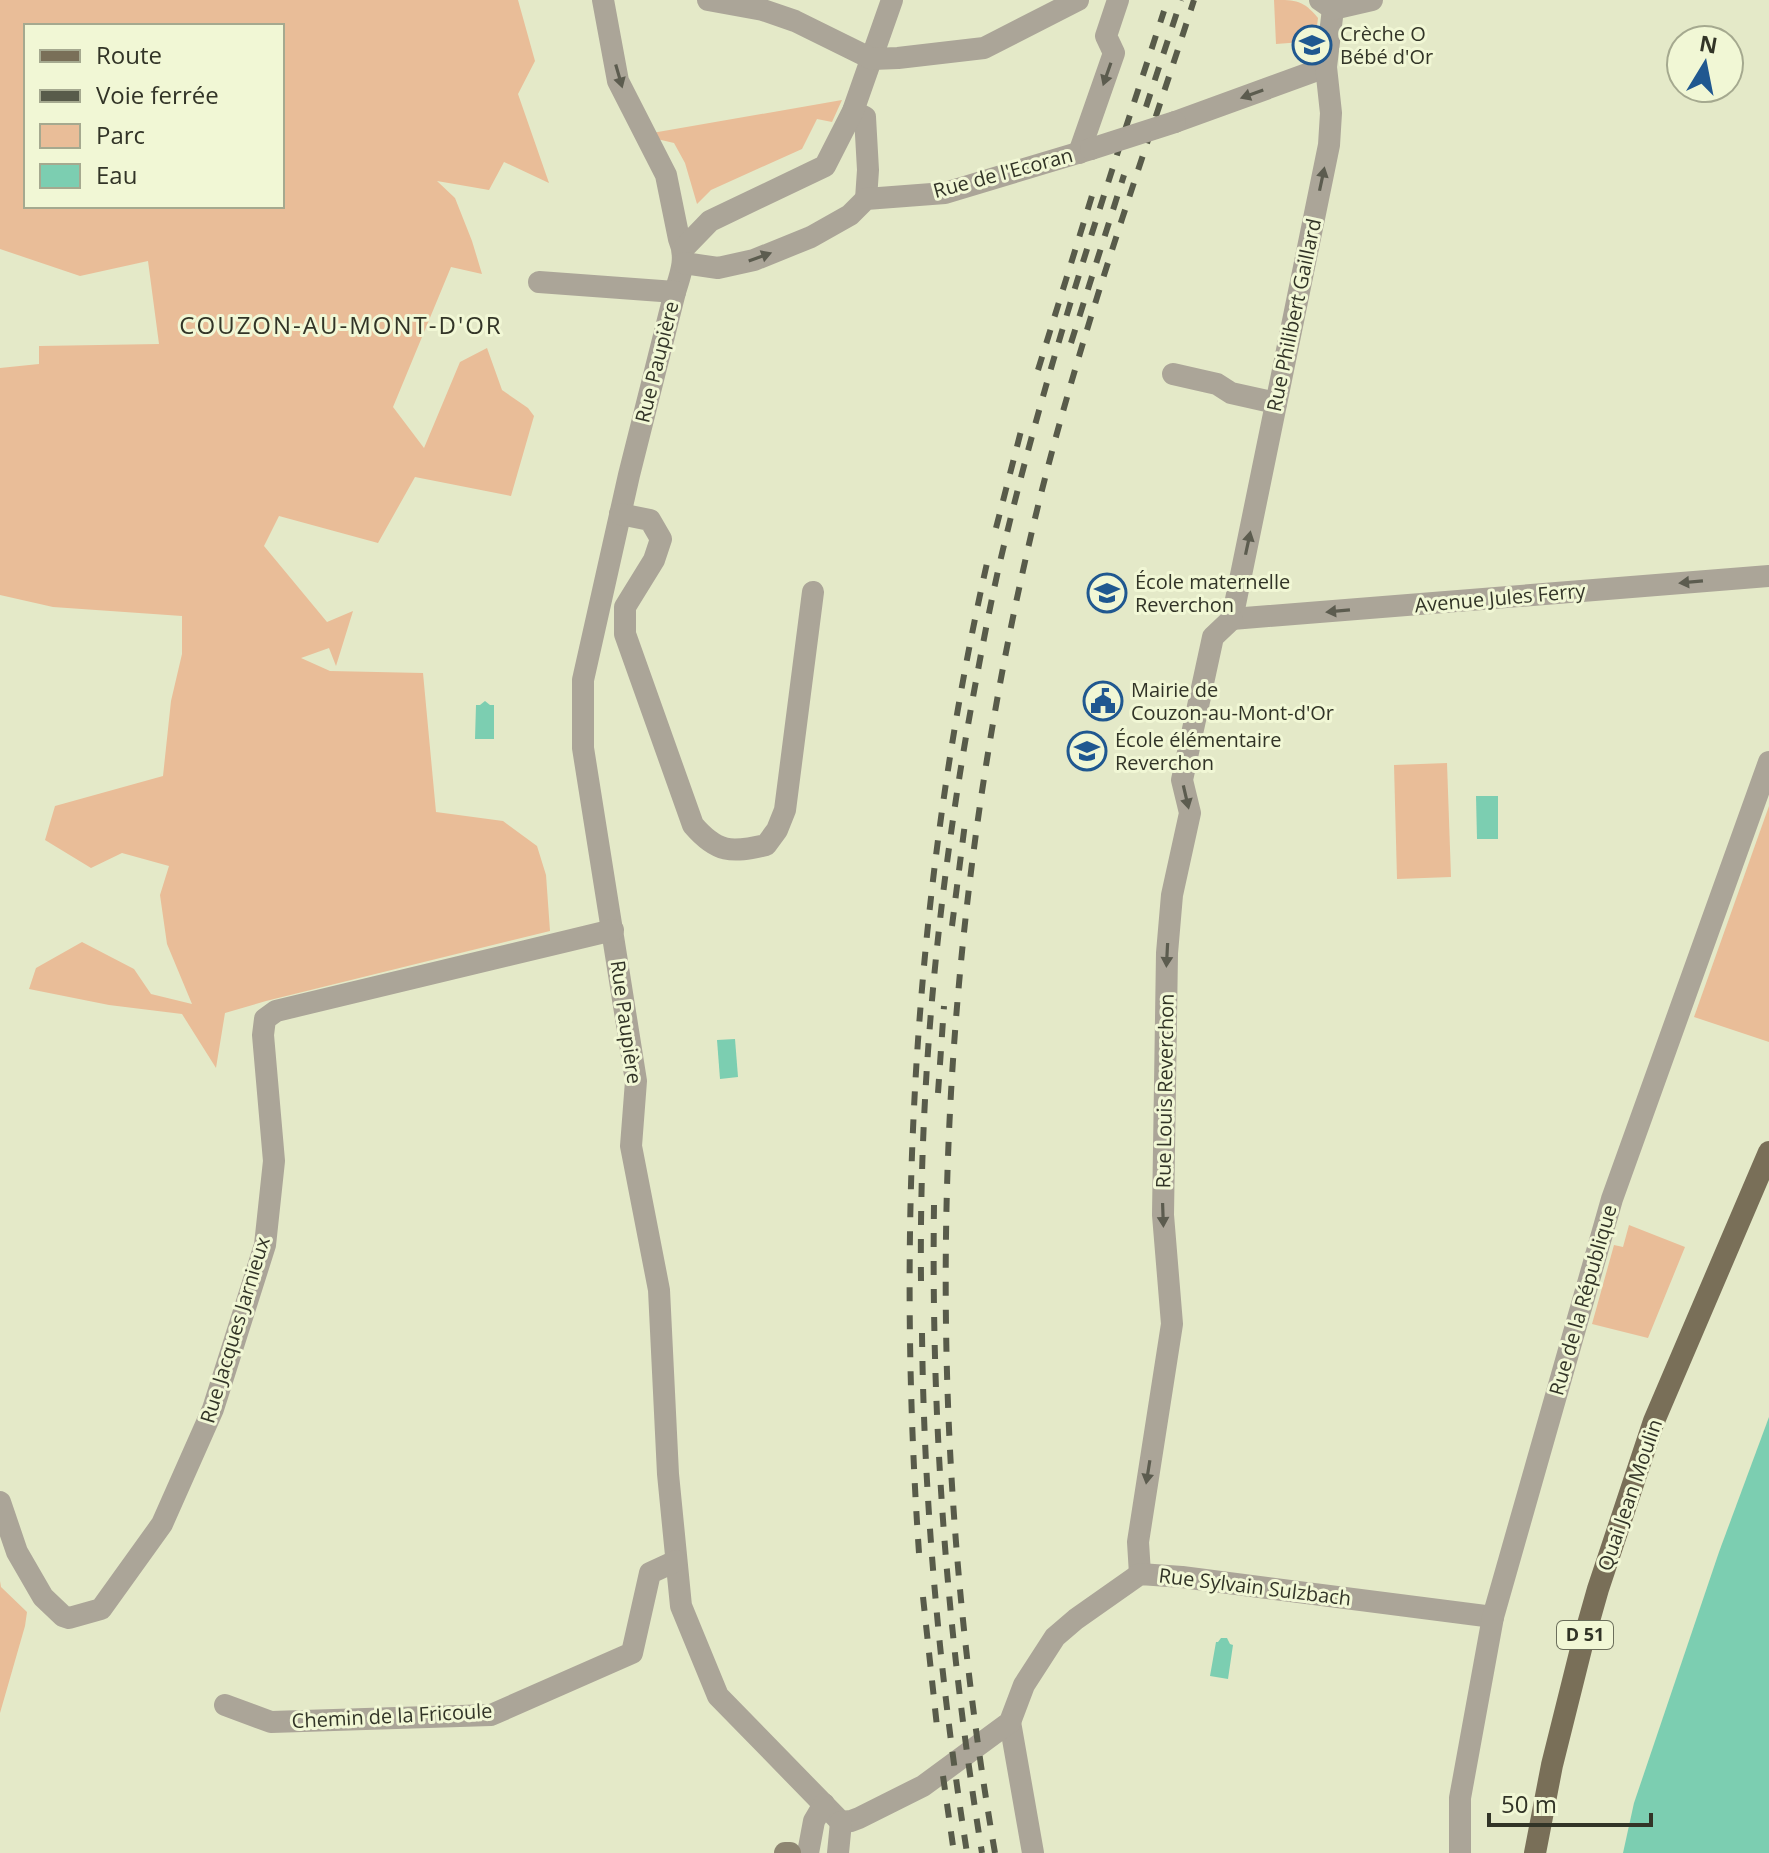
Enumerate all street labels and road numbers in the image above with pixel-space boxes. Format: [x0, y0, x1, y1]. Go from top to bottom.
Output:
street label: Rue de l'Ecoran [930, 141, 1076, 204]
street label: Rue Philibert Gaillard [1260, 216, 1327, 414]
street label: Rue Paupière [628, 298, 685, 425]
street label: Avenue Jules Ferry [1413, 576, 1587, 618]
street label: Rue Paupière [604, 958, 649, 1085]
street label: Rue Louis Reverchon [1149, 993, 1180, 1189]
street label: Rue de la République [1542, 1201, 1623, 1398]
street label: Rue Jacques Jarnieux [193, 1233, 276, 1426]
street label: Quai Jean Moulin [1591, 1415, 1668, 1574]
street label: Rue Sylvain Sulzbach [1157, 1561, 1353, 1612]
road number: D 51 [1557, 1621, 1613, 1649]
street label: Chemin de la Fricoule [291, 1697, 493, 1734]

